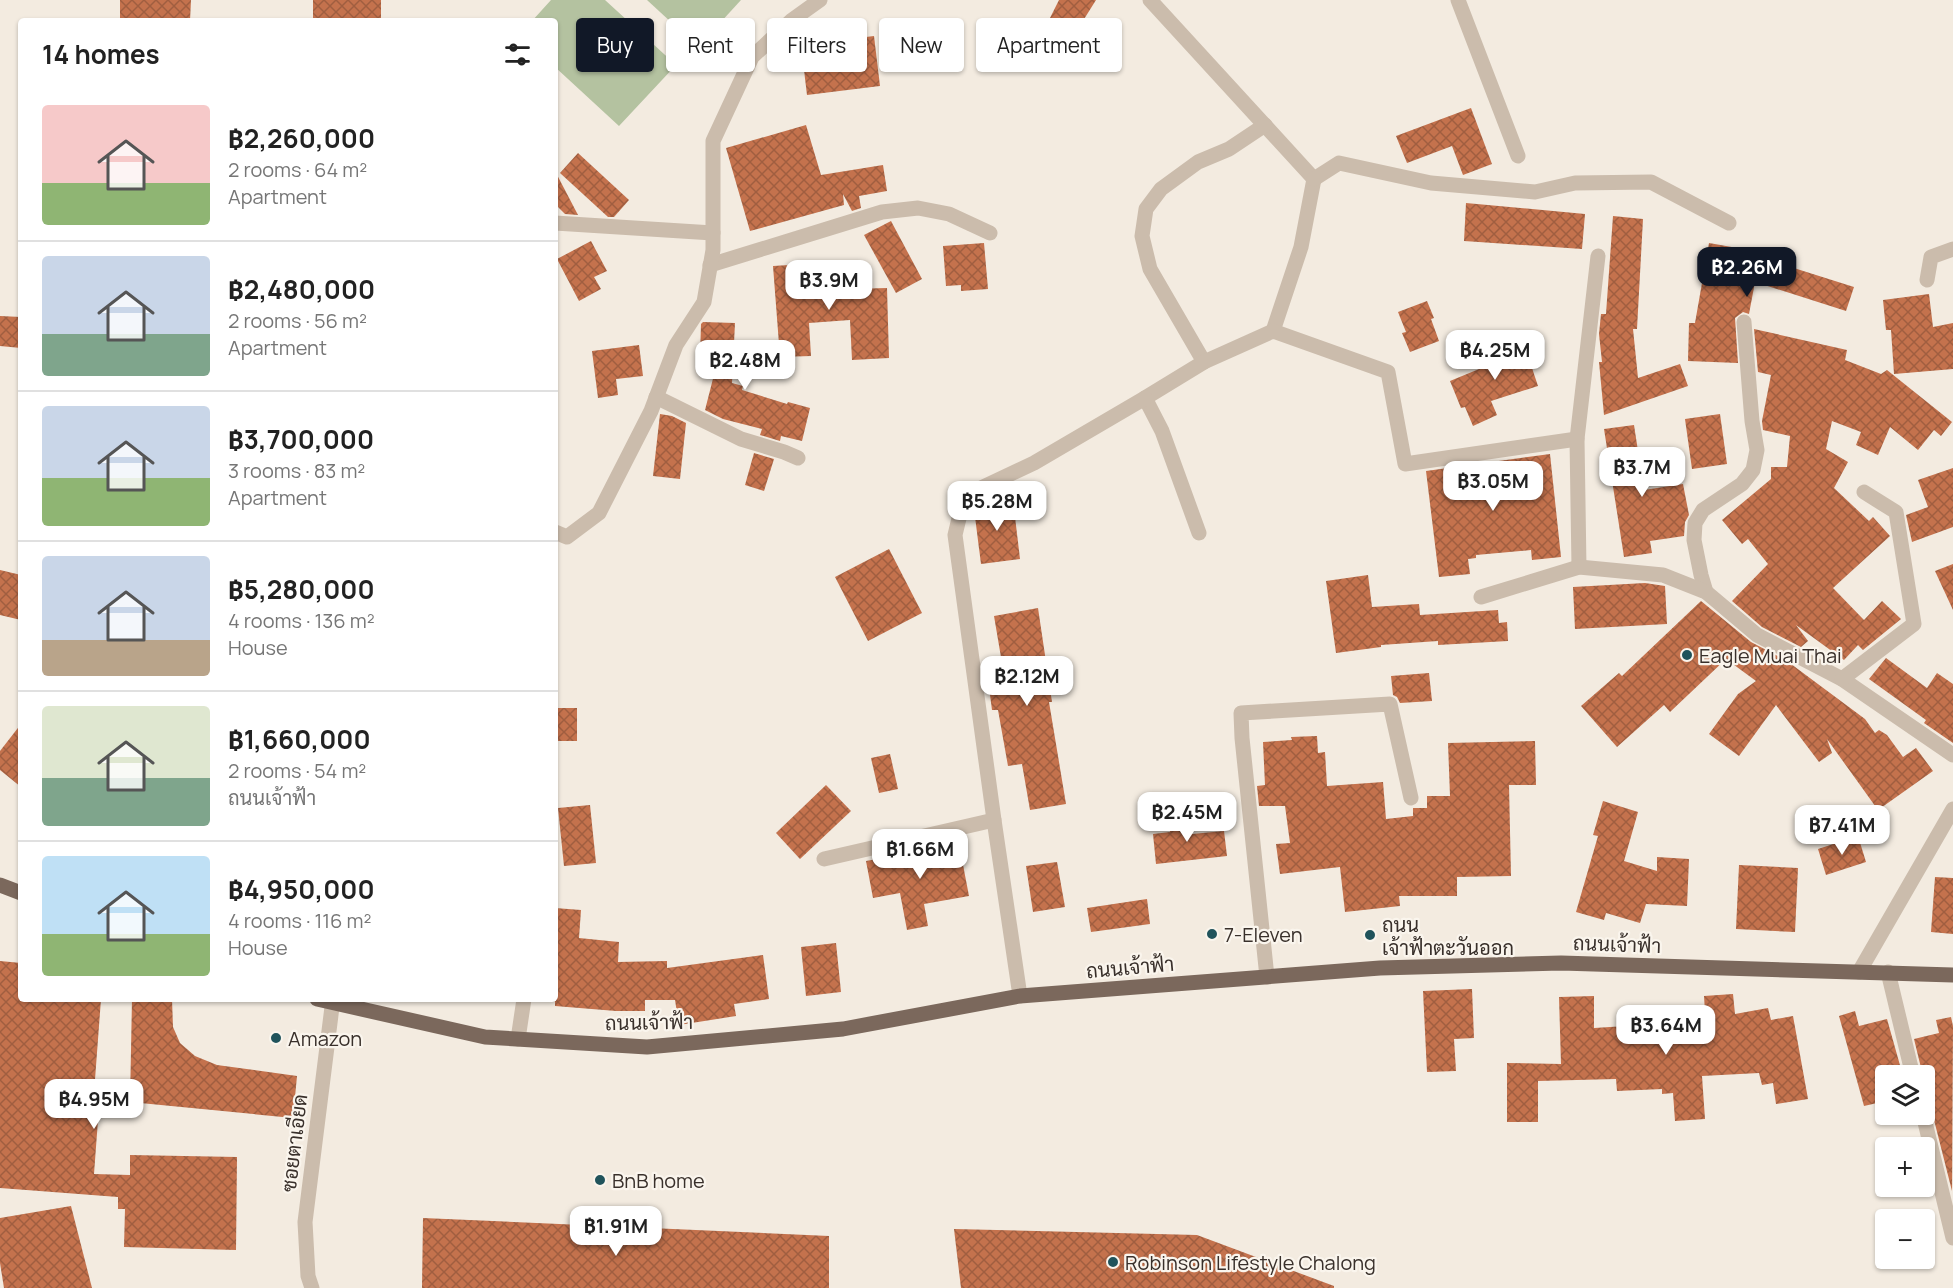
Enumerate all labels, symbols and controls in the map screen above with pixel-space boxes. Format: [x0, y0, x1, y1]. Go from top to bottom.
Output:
chip: Buy [576, 18, 654, 72]
chip: Rent [666, 18, 755, 72]
chip: Filters [767, 18, 867, 72]
chip: New [879, 18, 964, 72]
chip: Apartment [976, 18, 1122, 72]
text: 14 homes [42, 36, 160, 72]
icon: filters [501, 38, 534, 71]
text: ฿2,260,000 [228, 120, 375, 156]
icon: home [90, 129, 162, 201]
text: 2 rooms · 64 m² [228, 156, 367, 183]
text: Apartment [228, 183, 327, 210]
pin: ฿2.26M [1698, 247, 1796, 298]
text: ฿2.26M [1711, 253, 1783, 280]
pin: ฿3.9M [787, 260, 871, 311]
text: ฿3.9M [799, 266, 859, 293]
text: ฿2,480,000 [228, 271, 375, 307]
icon: home [90, 280, 162, 352]
text: 2 rooms · 56 m² [228, 307, 367, 334]
pin: ฿4.25M [1446, 330, 1544, 381]
text: Apartment [228, 334, 327, 361]
text: ฿4.25M [1460, 336, 1530, 363]
pin: ฿2.48M [696, 340, 794, 391]
text: ฿2.48M [709, 346, 781, 373]
text: ฿3,700,000 [228, 421, 374, 457]
icon: home [90, 430, 162, 502]
pin: ฿3.7M [1600, 447, 1684, 498]
text: ฿3.7M [1613, 453, 1671, 480]
text: 3 rooms · 83 m² [228, 457, 365, 484]
pin: ฿3.05M [1444, 461, 1542, 512]
text: ฿3.05M [1457, 467, 1529, 494]
pin: ฿5.28M [948, 481, 1046, 532]
text: Apartment [228, 484, 327, 511]
text: ฿5.28M [961, 487, 1033, 514]
text: ฿5,280,000 [228, 571, 375, 607]
icon: home [90, 580, 162, 652]
text: 4 rooms · 136 m² [228, 607, 375, 634]
text: House [228, 634, 288, 661]
place label: Eagle Muai Thai [1699, 642, 1842, 669]
marker: Eagle Muai Thai [1680, 648, 1694, 662]
pin: ฿2.12M [978, 656, 1076, 707]
text: ฿2.12M [994, 662, 1060, 689]
text: ฿1,660,000 [228, 721, 371, 757]
icon: home [90, 730, 162, 802]
text: 2 rooms · 54 m² [228, 757, 366, 784]
text: ถนนเจ้าฟ้า [228, 784, 316, 811]
pin: ฿2.45M [1138, 792, 1236, 843]
text: ฿2.45M [1151, 798, 1223, 825]
pin: ฿7.41M [1793, 805, 1891, 856]
text: ฿7.41M [1809, 811, 1875, 838]
pin: ฿1.66M [871, 829, 969, 880]
text: ฿1.66M [886, 835, 954, 862]
text: ฿4,950,000 [228, 871, 375, 907]
icon: home [90, 880, 162, 952]
text: 4 rooms · 116 m² [228, 907, 371, 934]
place label: ถนน เจ้าฟ้าตะวันออก [1382, 911, 1514, 961]
place label: 7-Eleven [1224, 921, 1303, 948]
marker: 7-Eleven [1205, 927, 1219, 941]
marker: ถนน เจ้าฟ้าตะวันออก [1363, 928, 1377, 942]
street label: ถนนเจ้าฟ้า [1572, 929, 1662, 959]
text: House [228, 934, 288, 961]
street label: ถนนเจ้าฟ้า [1085, 950, 1175, 984]
pin: ฿3.64M [1617, 1005, 1715, 1056]
street label: ถนนเจ้าฟ้า [605, 1008, 693, 1036]
text: ฿3.64M [1630, 1011, 1702, 1038]
place label: Amazon [288, 1025, 362, 1052]
marker: Amazon [269, 1031, 283, 1045]
map controls [1875, 1065, 1935, 1269]
button: layers [1875, 1065, 1935, 1125]
pin: ฿4.95M [45, 1079, 143, 1130]
text: ฿4.95M [58, 1085, 130, 1112]
street label: ซอยตาเอียด [275, 1092, 313, 1194]
button: + [1875, 1137, 1935, 1197]
place label: BnB home [612, 1167, 705, 1194]
marker: BnB home [593, 1173, 607, 1187]
pin: ฿1.91M [567, 1206, 665, 1257]
button: − [1875, 1209, 1935, 1269]
text: ฿1.91M [584, 1212, 648, 1239]
place label: Robinson Lifestyle Chalong [1125, 1249, 1376, 1276]
marker: Robinson Lifestyle Chalong [1106, 1255, 1120, 1269]

